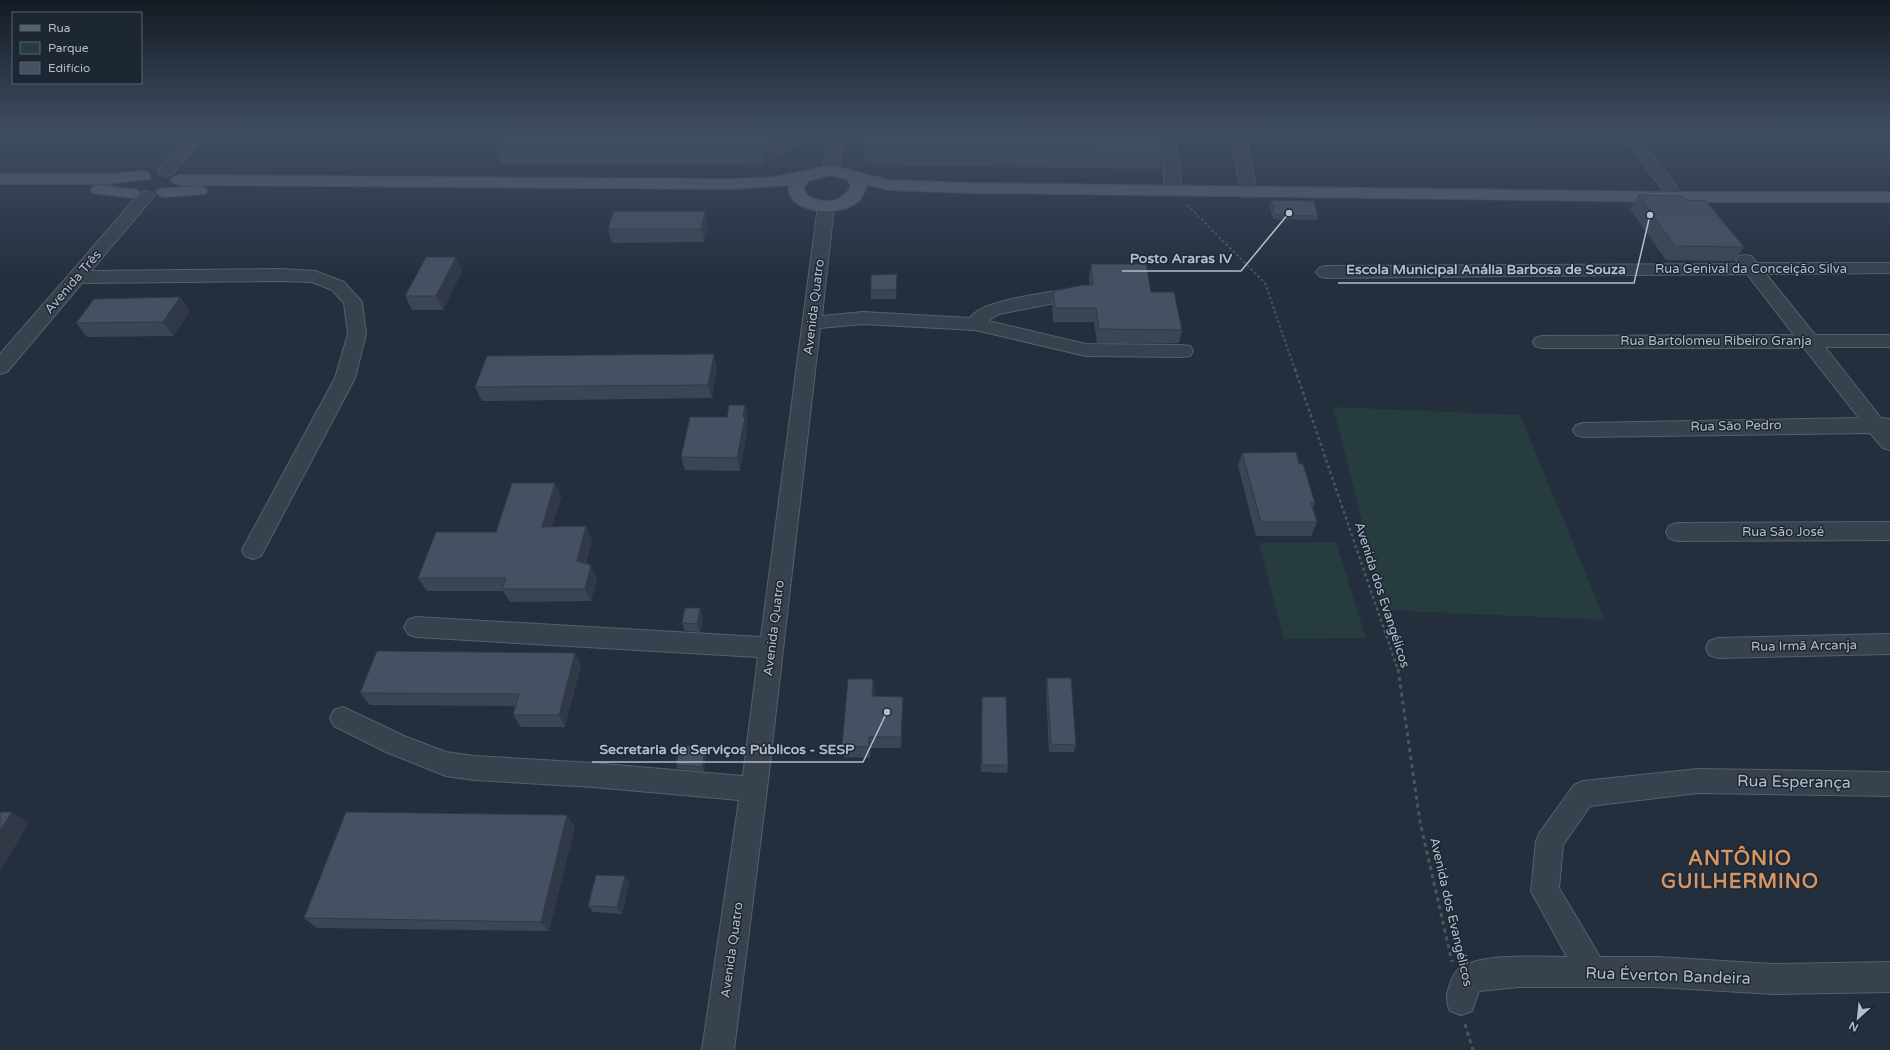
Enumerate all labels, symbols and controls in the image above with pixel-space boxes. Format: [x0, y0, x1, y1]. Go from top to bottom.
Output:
legend [12, 12, 142, 84]
text: Rua [48, 21, 71, 35]
text: Parque [48, 41, 89, 55]
text: Edifício [48, 61, 90, 75]
callout: Posto Araras IV [1122, 245, 1241, 271]
street label: Avenida Três [41, 247, 105, 317]
text: Posto Araras IV [1130, 250, 1233, 267]
callout: Escola Municipal Anália Barbosa de Souza [1338, 257, 1634, 283]
street label: Avenida Quatro [800, 258, 828, 356]
text: Escola Municipal Anália Barbosa de Souza [1346, 261, 1626, 278]
street label: Rua Genival da Conceição Silva [1655, 261, 1847, 277]
street label: Rua Bartolomeu Ribeiro Granja [1620, 333, 1812, 349]
street label: Rua São Pedro [1690, 417, 1782, 435]
street label: Avenida dos Evangélicos [1351, 520, 1413, 670]
street label: Rua São José [1742, 524, 1824, 540]
street label: Avenida Quatro [760, 579, 788, 677]
street label: Rua Irmã Arcanja [1751, 637, 1857, 655]
callout: Secretaria de Serviços Públicos - SESP [592, 736, 863, 762]
text: Secretaria de Serviços Públicos - SESP [599, 741, 855, 758]
street label: Rua Esperança [1737, 771, 1851, 793]
street label: Avenida dos Evangélicos [1426, 836, 1476, 988]
district label: ANTÔNIO GUILHERMINO [1661, 845, 1819, 894]
street label: Avenida Quatro [717, 901, 747, 999]
street label: Rua Éverton Bandeira [1585, 963, 1751, 989]
north arrow [1838, 998, 1878, 1038]
text: N [1847, 1019, 1861, 1034]

